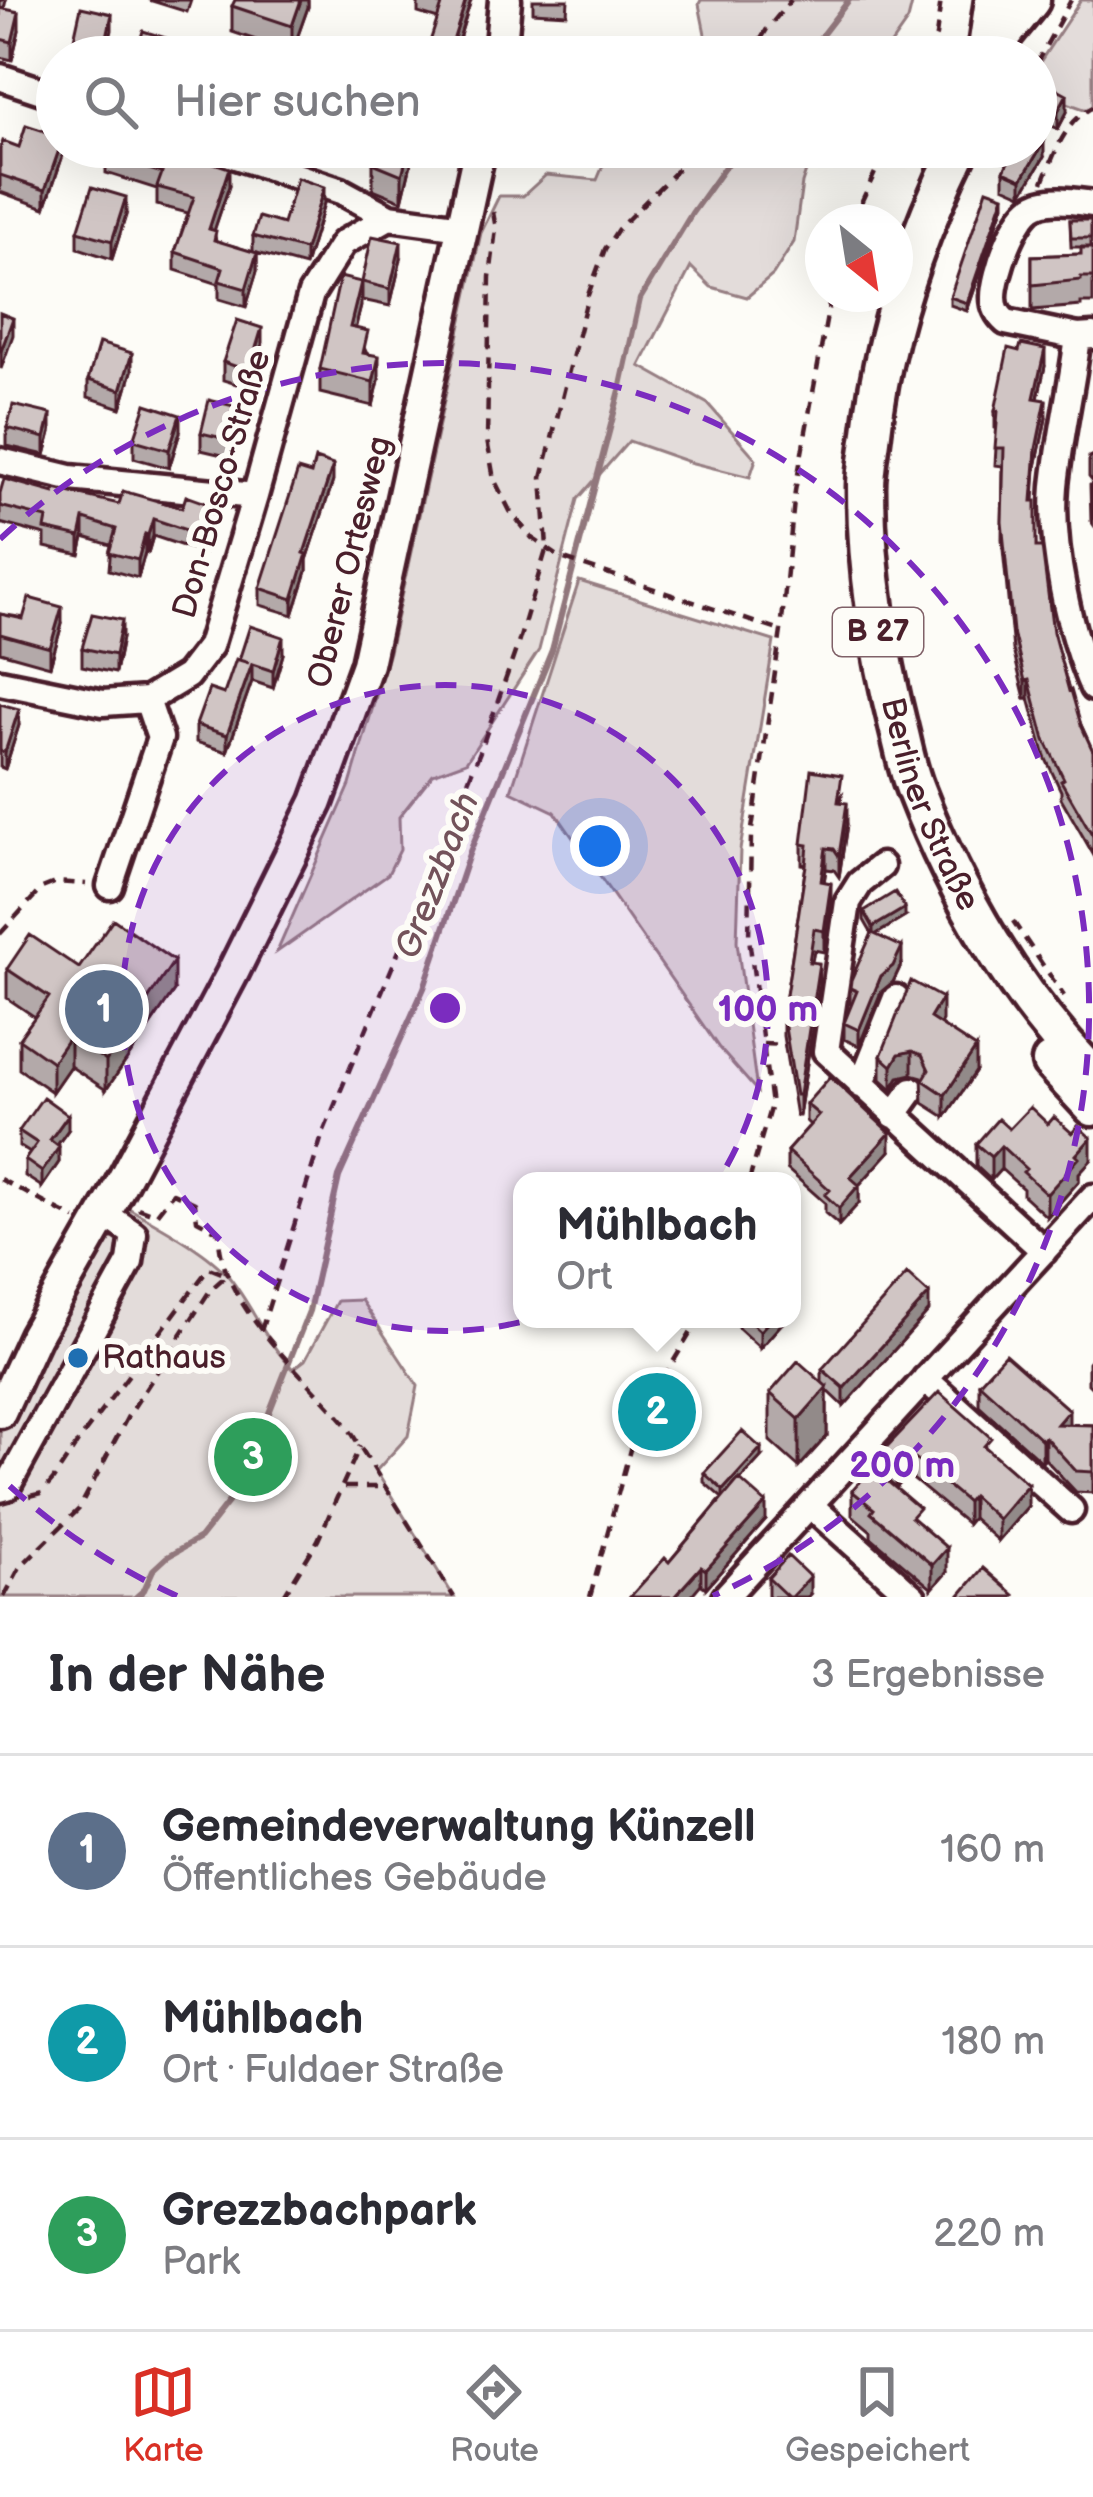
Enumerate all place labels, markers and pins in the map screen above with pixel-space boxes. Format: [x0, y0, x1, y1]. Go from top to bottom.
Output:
pin: 1 [65, 964, 143, 1054]
centre of rings [424, 987, 466, 1029]
place label: Rathaus [102, 1338, 226, 1378]
marker: Rathaus [65, 1345, 91, 1371]
pin: 2 [618, 1367, 696, 1457]
pin: 3 [214, 1412, 292, 1502]

